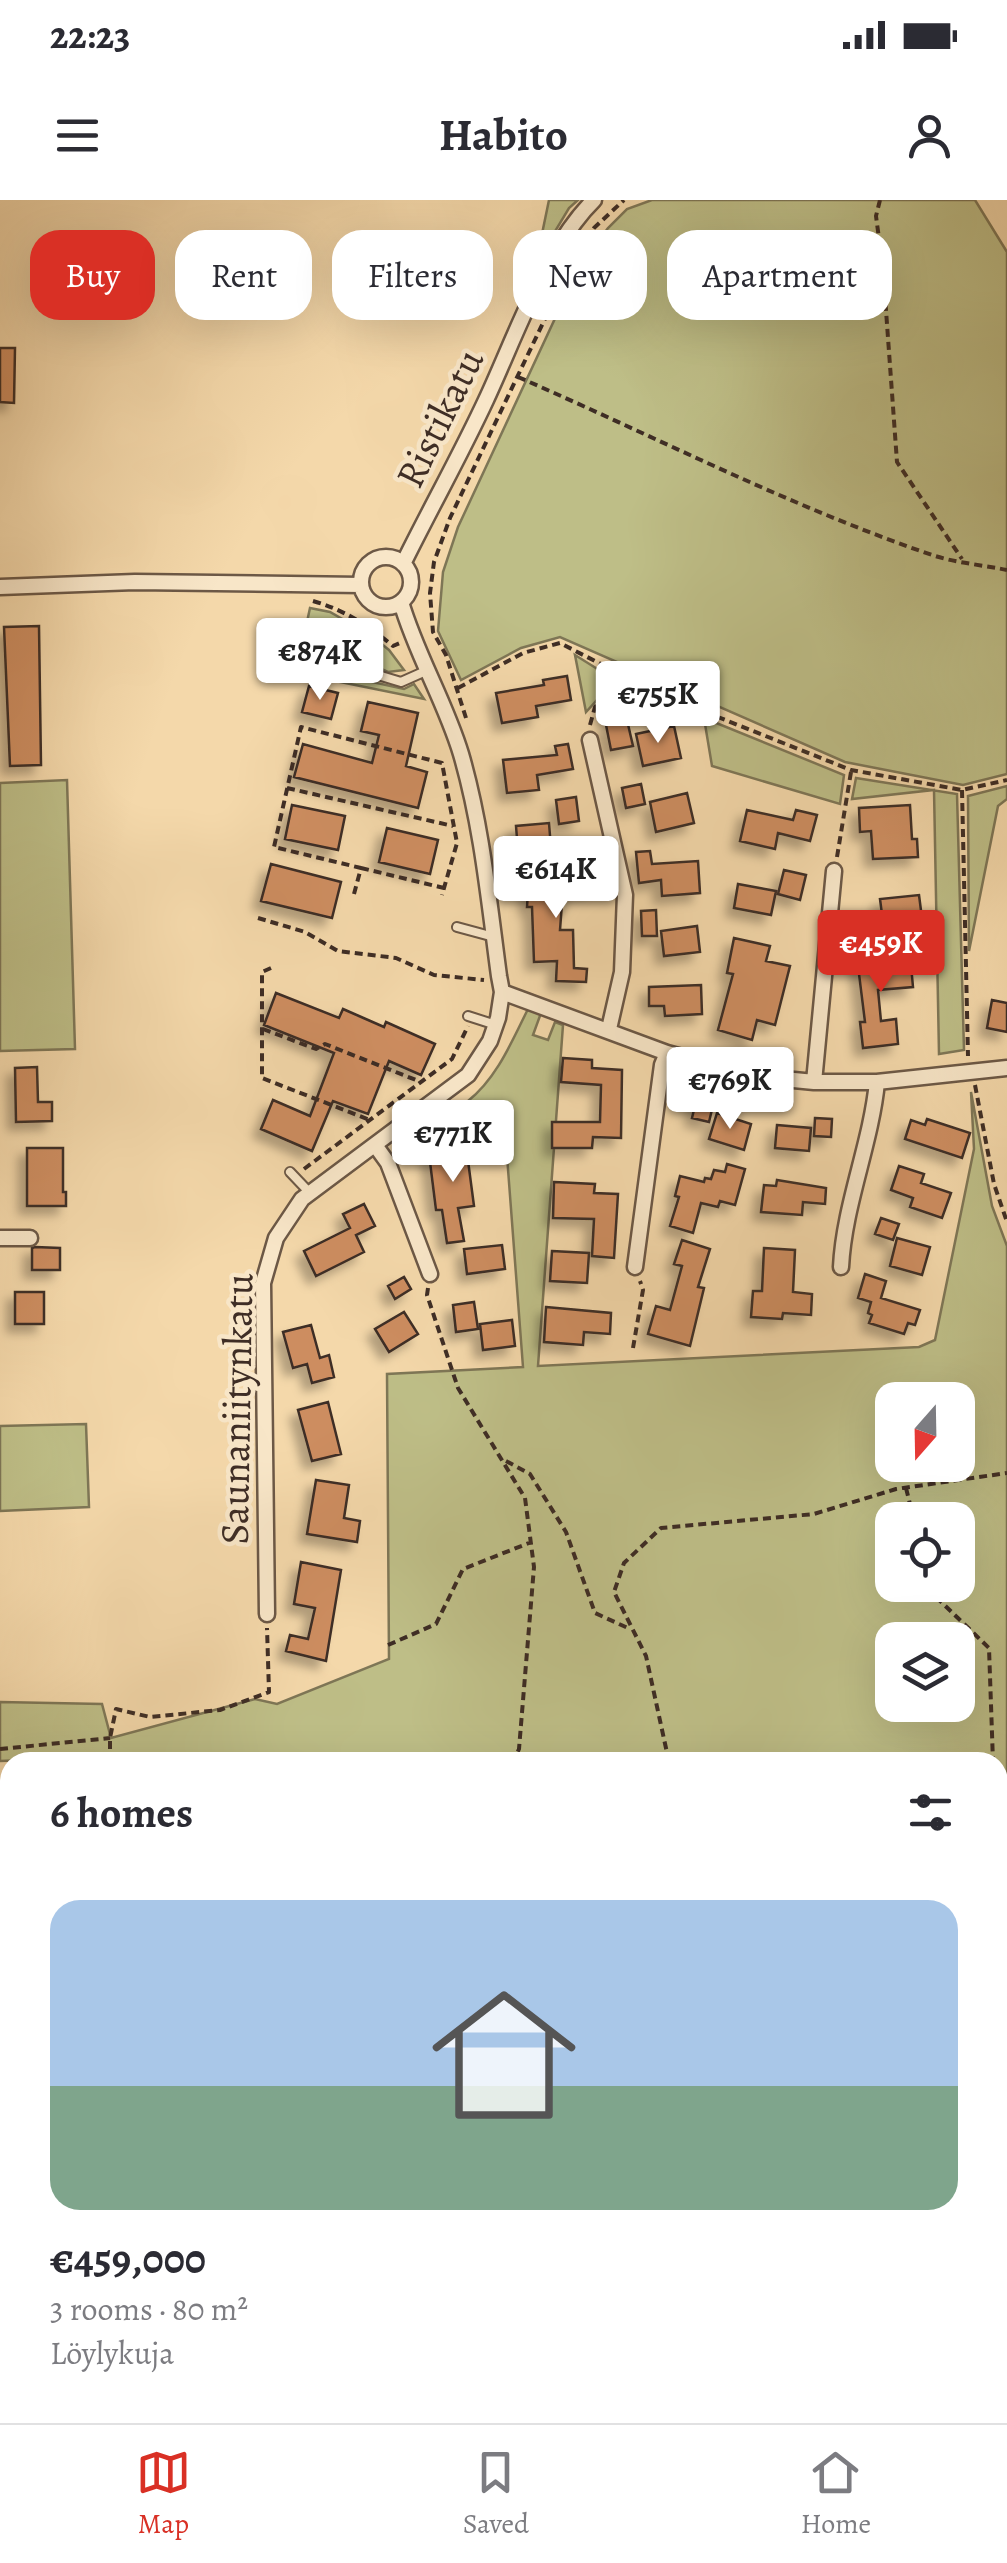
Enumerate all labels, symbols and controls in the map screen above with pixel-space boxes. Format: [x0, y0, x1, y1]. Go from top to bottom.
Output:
text: 22:23 [50, 9, 130, 61]
text: Habito [439, 104, 568, 166]
icon: menu [50, 108, 105, 163]
icon: person [902, 108, 957, 163]
chip: Buy [30, 230, 155, 320]
chip: Rent [175, 230, 312, 320]
chip: Filters [332, 230, 493, 320]
chip: New [513, 230, 647, 320]
chip: Apartment [667, 230, 892, 320]
street label: Ristikatu [382, 339, 497, 497]
pin: €874K [250, 618, 390, 703]
text: €874K [278, 628, 362, 672]
pin: €755K [588, 661, 728, 746]
text: €755K [618, 671, 698, 715]
pin: €614K [486, 836, 626, 921]
text: €614K [516, 846, 596, 890]
pin: €459K [811, 910, 951, 995]
text: €459K [840, 920, 922, 964]
pin: €769K [660, 1047, 800, 1132]
text: €769K [689, 1057, 771, 1101]
pin: €771K [383, 1100, 523, 1185]
text: €771K [414, 1110, 492, 1154]
street label: Saunaniitynkatu [207, 1273, 266, 1545]
north arrow [875, 1382, 975, 1482]
map controls [875, 1382, 975, 1722]
button: locate [875, 1502, 975, 1602]
button: layers [875, 1622, 975, 1722]
text: 6 homes [50, 1784, 193, 1841]
icon: filters [903, 1785, 958, 1840]
icon: home [414, 1965, 594, 2145]
text: €459,000 [50, 2230, 206, 2287]
text: 3 rooms · 80 m² [50, 2287, 248, 2331]
text: Löylykuja [50, 2331, 174, 2375]
tab: Map [136, 2445, 191, 2543]
tab: Saved [463, 2445, 529, 2543]
tab: Home [801, 2445, 871, 2543]

